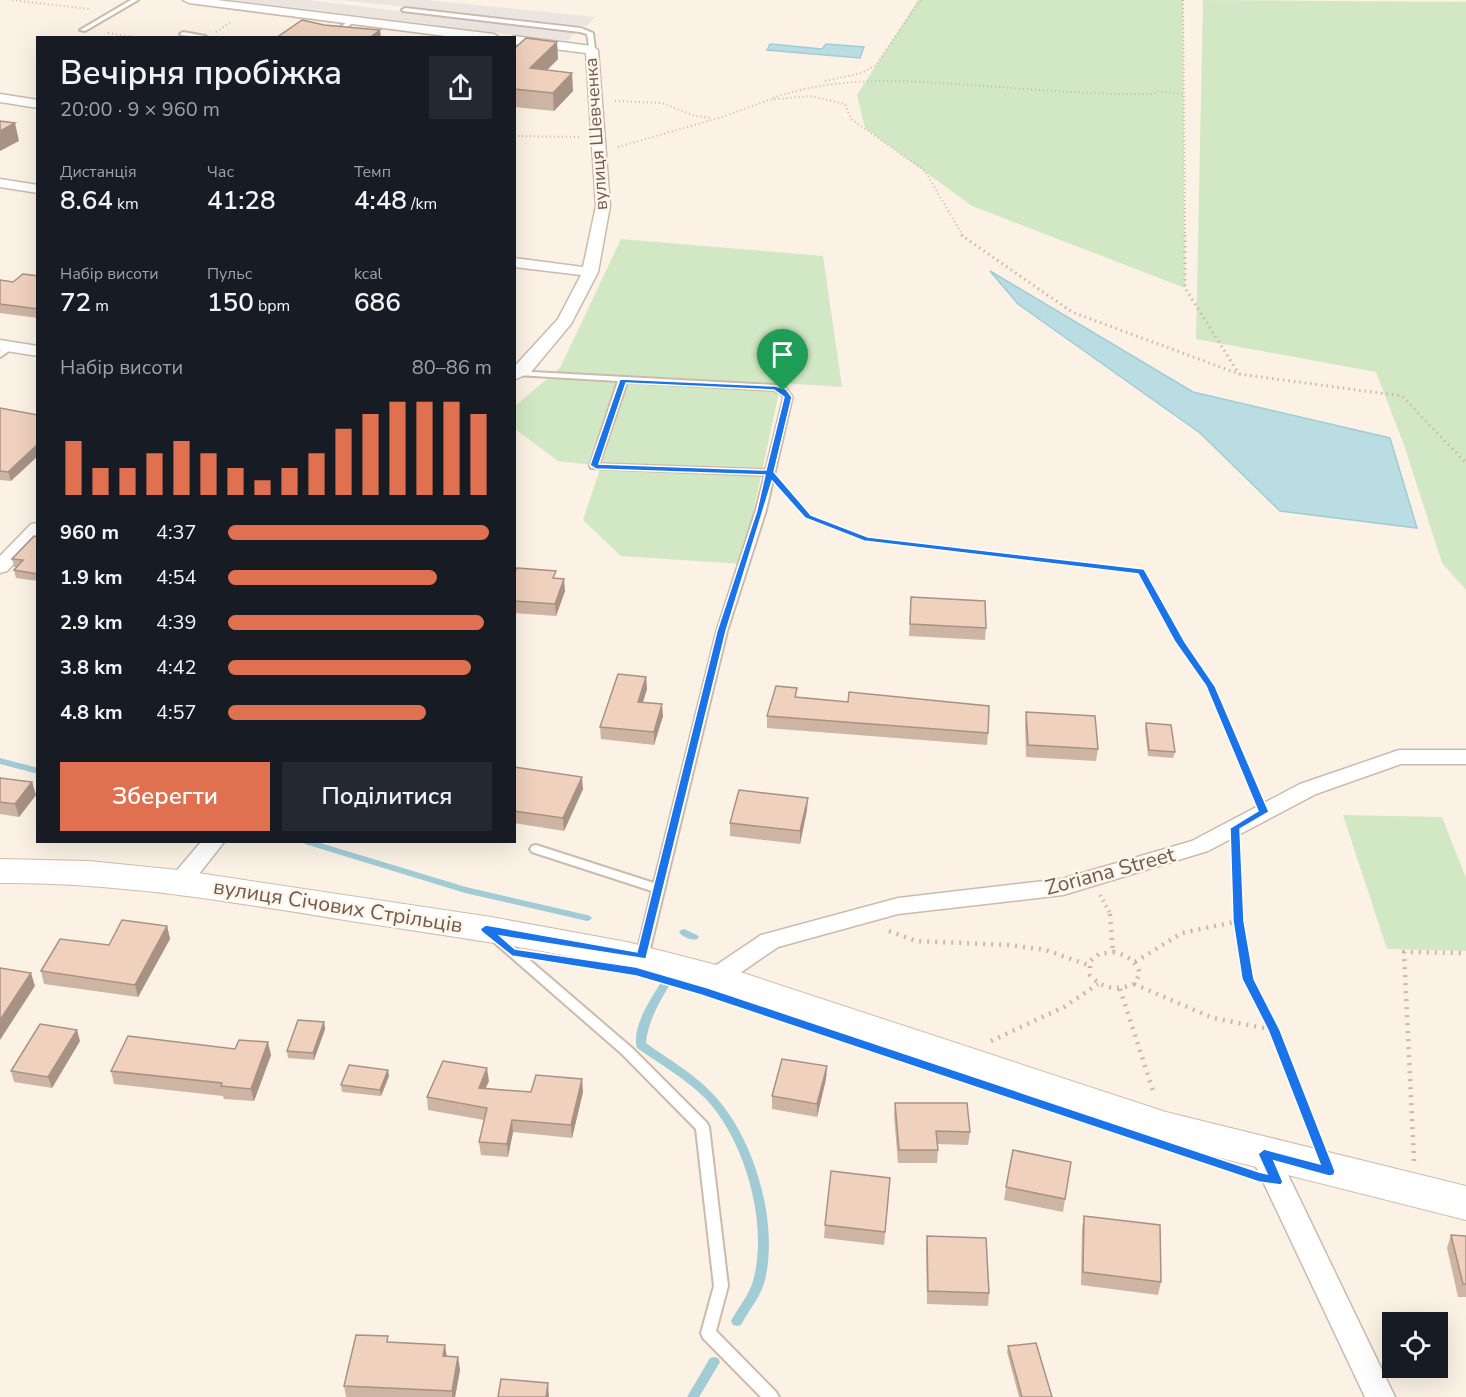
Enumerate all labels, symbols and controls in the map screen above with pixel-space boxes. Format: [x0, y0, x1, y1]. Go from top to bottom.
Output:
text: Вечірня пробіжка [60, 51, 342, 96]
button: share [429, 56, 492, 119]
street label: вулиця Шевченка [579, 57, 613, 211]
text: 20:00 · 9 × 960 m [60, 96, 220, 123]
text: Дистанція [60, 161, 137, 183]
text: Час [207, 161, 234, 183]
text: Темп [354, 161, 391, 183]
text: 8.64 [60, 183, 113, 218]
text: 41:28 [207, 183, 276, 218]
text: 4:48 [354, 183, 407, 218]
text: km [113, 193, 139, 215]
text: /km [407, 193, 437, 215]
text: Набір висоти [60, 263, 159, 285]
text: Пульс [207, 263, 252, 285]
text: kcal [354, 263, 382, 285]
text: 72 [60, 285, 91, 320]
text: 150 [207, 285, 254, 320]
text: 686 [354, 285, 401, 320]
text: m [91, 295, 109, 317]
text: bpm [254, 295, 290, 317]
pin [757, 329, 808, 391]
icon: arrive [766, 338, 799, 371]
text: Набір висоти [60, 354, 183, 381]
text: 80–86 m [412, 354, 492, 381]
text: 960 m [60, 519, 119, 546]
text: 4:37 [156, 519, 197, 546]
text: 1.9 km [60, 564, 123, 591]
text: 4:54 [156, 564, 197, 591]
text: 2.9 km [60, 609, 123, 636]
text: 4:39 [156, 609, 197, 636]
text: 3.8 km [60, 654, 123, 681]
text: 4:42 [156, 654, 197, 681]
text: 4.8 km [60, 699, 123, 726]
text: 4:57 [156, 699, 197, 726]
button: Зберегти [60, 762, 270, 831]
button: Поділитися [282, 762, 492, 831]
street label: Zoriana Street [1042, 840, 1178, 902]
street label: вулиця Січових Стрільців [211, 872, 465, 940]
map controls [1382, 1312, 1448, 1378]
button: locate [1382, 1312, 1448, 1378]

